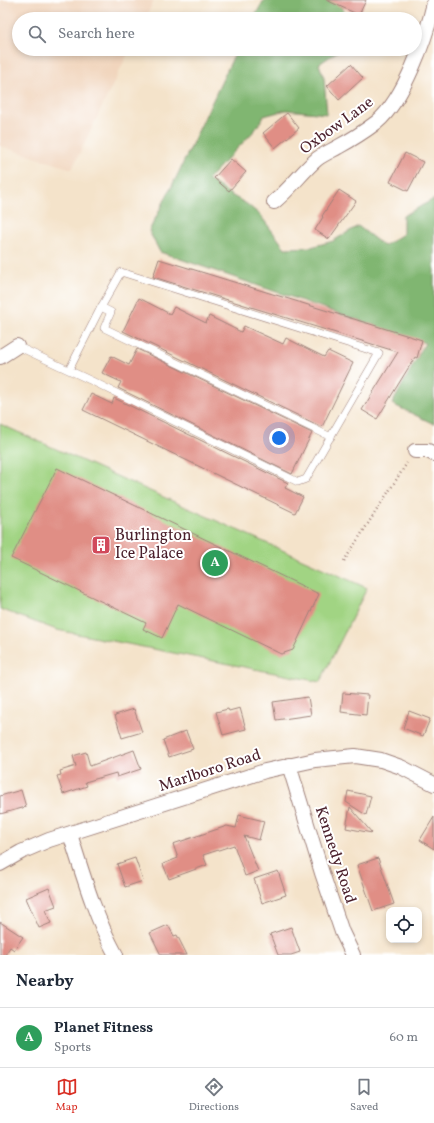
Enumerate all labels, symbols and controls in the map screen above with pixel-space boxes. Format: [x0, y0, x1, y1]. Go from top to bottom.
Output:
search box [12, 12, 422, 56]
icon: search [26, 23, 48, 45]
text: Search here [58, 24, 135, 45]
street label: Oxbow Lane [296, 92, 378, 160]
your location [269, 428, 289, 448]
place label: Burlington Ice Palace [115, 525, 192, 565]
building icon: Burlington Ice Palace [90, 534, 112, 556]
pin: A [202, 548, 228, 578]
street label: Marlboro Road [156, 744, 264, 798]
street label: Kennedy Road [309, 804, 361, 906]
map controls [386, 907, 422, 943]
button: locate [386, 907, 422, 943]
text: Nearby [16, 970, 74, 993]
text: Planet Fitness [54, 1018, 153, 1039]
text: A [24, 1029, 34, 1047]
text: 60 m [390, 1029, 418, 1047]
text: Sports [54, 1039, 91, 1057]
tab: Map [56, 1076, 78, 1115]
tab: Directions [189, 1076, 239, 1115]
tab: Saved [350, 1076, 378, 1115]

